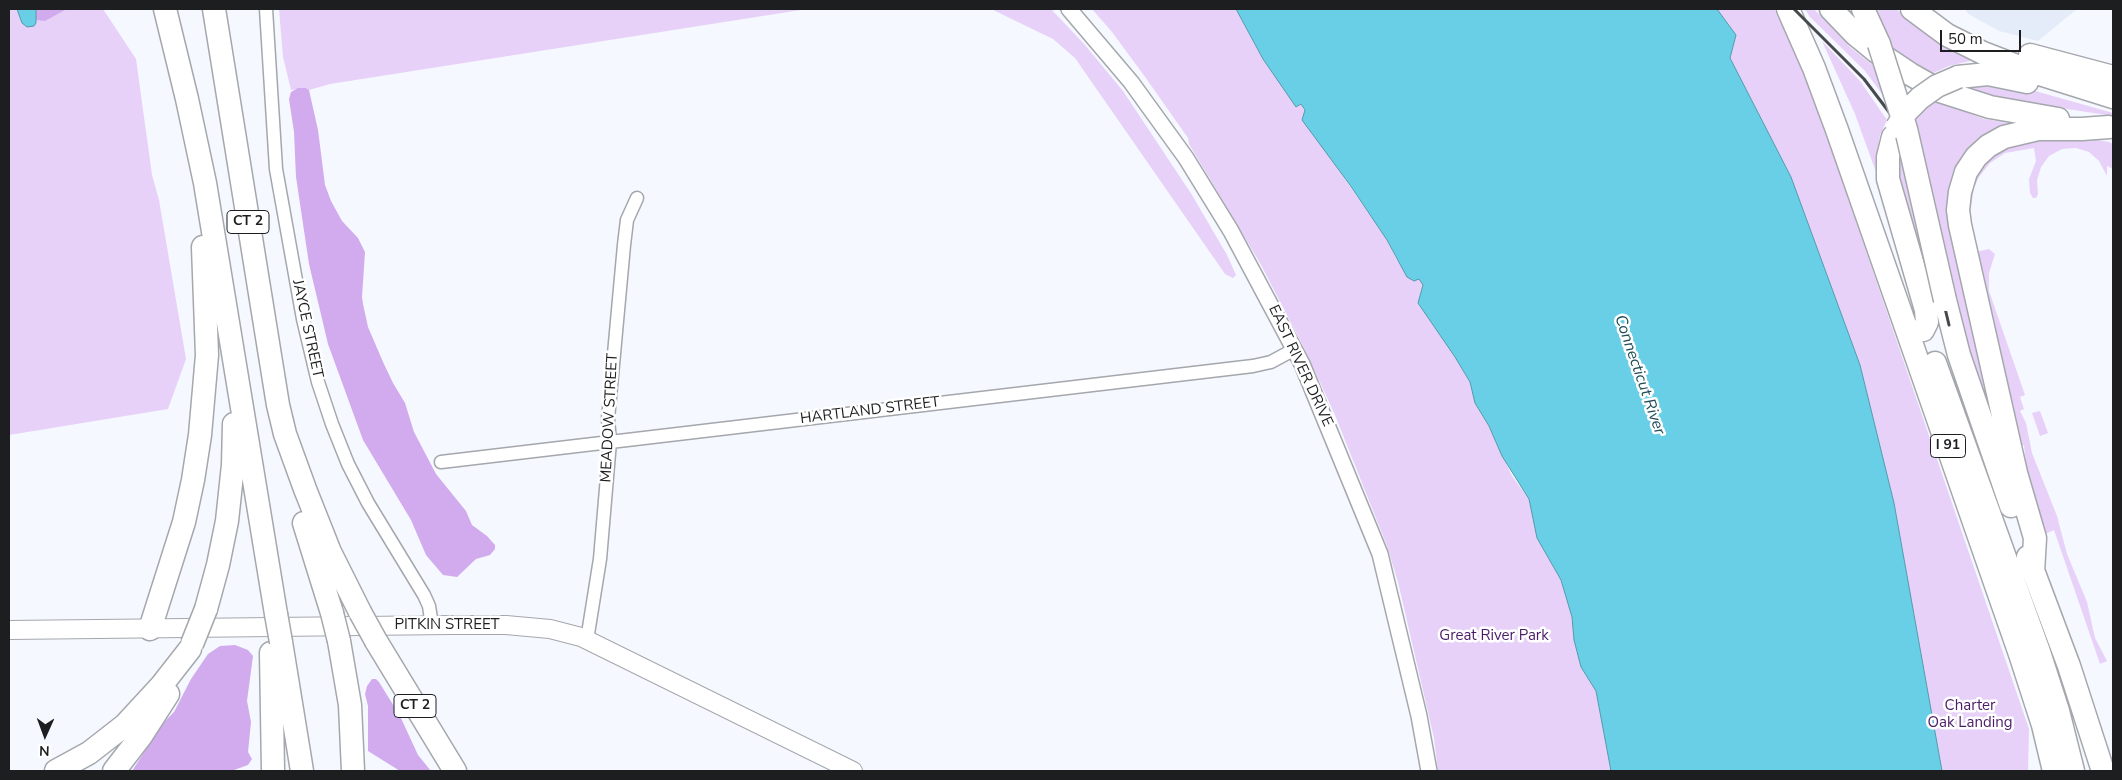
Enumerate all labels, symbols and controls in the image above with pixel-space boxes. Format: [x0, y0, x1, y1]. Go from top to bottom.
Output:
scale bar [1942, 20, 2023, 52]
text: 50 m [1948, 29, 1983, 49]
road number: CT 2 [227, 210, 269, 233]
street label: JAYCE STREET [288, 278, 326, 380]
street label: EAST RIVER DRIVE [1264, 302, 1336, 430]
water label: Connecticut River [1610, 313, 1668, 437]
street label: MEADOW STREET [598, 353, 622, 483]
street label: HARTLAND STREET [799, 394, 941, 428]
road number: I 91 [1930, 434, 1966, 458]
street label: PITKIN STREET [395, 616, 499, 634]
park label: Great River Park [1439, 627, 1549, 645]
road number: CT 2 [394, 694, 436, 718]
park label: Charter Oak Landing [1928, 697, 2012, 732]
north arrow [20, 710, 70, 760]
text: N [39, 741, 50, 760]

